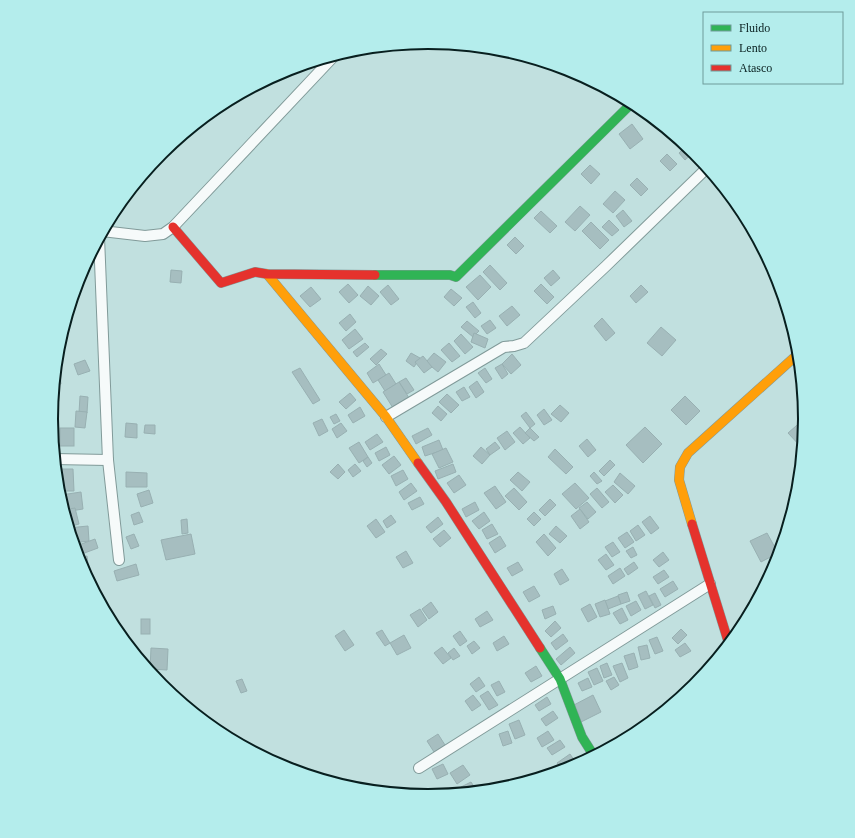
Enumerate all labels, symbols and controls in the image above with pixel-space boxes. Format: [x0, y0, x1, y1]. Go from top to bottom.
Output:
legend [703, 12, 843, 84]
text: Fluido [739, 21, 770, 35]
text: Lento [739, 41, 767, 55]
text: Atasco [739, 61, 772, 75]

